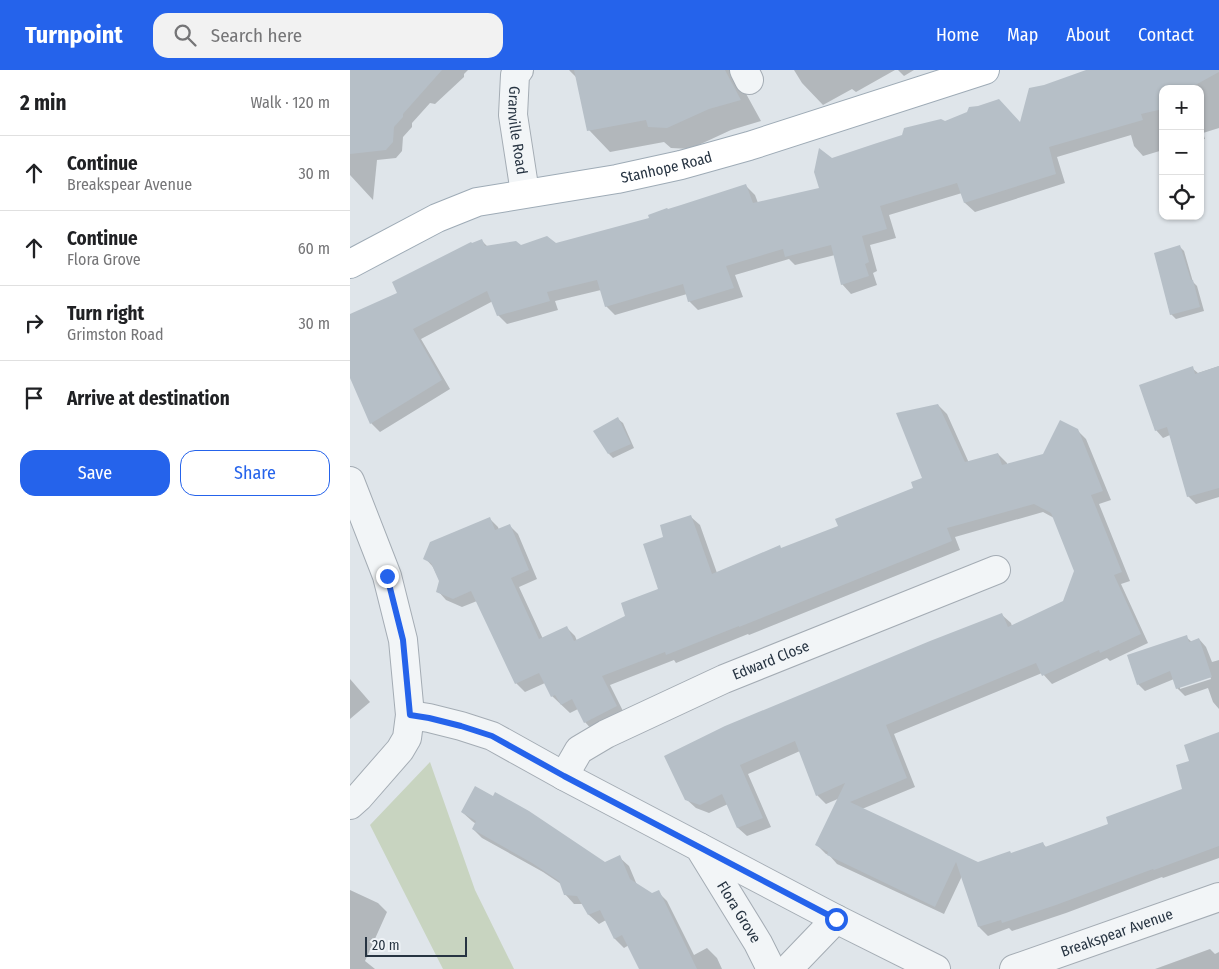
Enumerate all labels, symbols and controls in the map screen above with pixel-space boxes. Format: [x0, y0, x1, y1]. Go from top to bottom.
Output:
search box [153, 13, 503, 58]
text: Turnpoint [25, 21, 123, 49]
icon: search [171, 21, 199, 49]
text: Search here [211, 24, 302, 47]
text: Home [936, 24, 979, 46]
text: Map [1007, 24, 1038, 46]
text: About [1066, 24, 1110, 46]
text: Contact [1138, 24, 1194, 46]
map controls [1159, 85, 1204, 220]
button: + [1159, 85, 1204, 130]
street label: Granville Road [504, 86, 531, 176]
text: 2 min [20, 90, 67, 116]
text: Walk · 120 m [251, 93, 330, 112]
button: − [1159, 130, 1204, 175]
street label: Stanhope Road [619, 148, 714, 187]
text: Continue [67, 152, 138, 175]
icon: ahead [20, 159, 48, 187]
text: 30 m [298, 164, 330, 183]
text: Breakspear Avenue [67, 175, 192, 194]
button: locate [1159, 175, 1204, 220]
text: Continue [67, 227, 138, 250]
icon: ahead [20, 234, 48, 262]
text: 60 m [298, 239, 330, 258]
text: Flora Grove [67, 250, 141, 269]
text: Turn right [67, 302, 144, 325]
icon: right [20, 309, 48, 337]
text: 30 m [298, 314, 330, 333]
text: Grimston Road [67, 325, 164, 344]
icon: arrive [20, 384, 48, 412]
text: Arrive at destination [67, 387, 230, 410]
button: Save [20, 450, 170, 496]
button: Share [180, 450, 330, 496]
route end [376, 565, 399, 588]
street label: Edward Close [730, 637, 812, 684]
street label: Flora Grove [713, 878, 765, 946]
street label: Breakspear Avenue [1058, 905, 1175, 961]
route start [825, 908, 848, 931]
scale bar [365, 934, 468, 957]
text: 20 m [372, 937, 400, 954]

